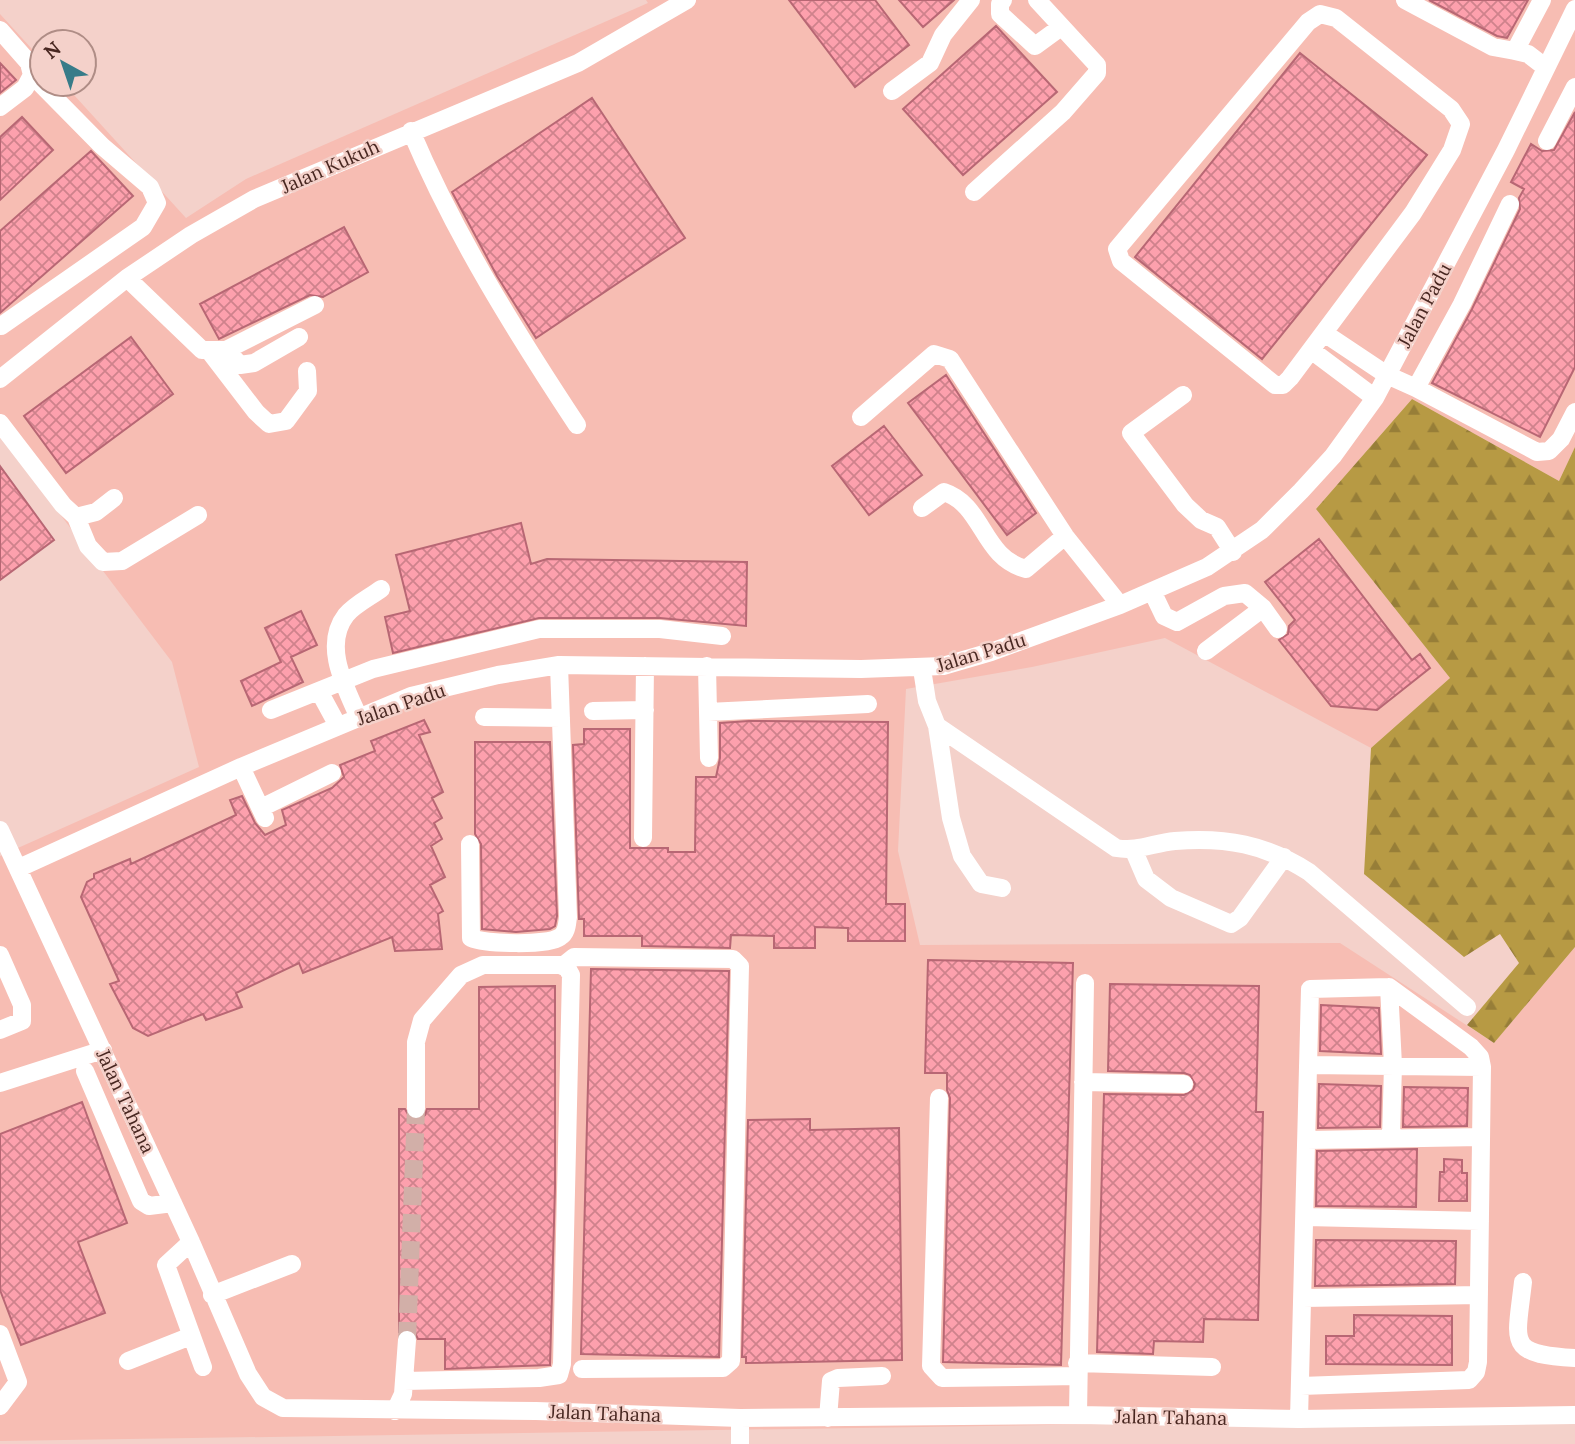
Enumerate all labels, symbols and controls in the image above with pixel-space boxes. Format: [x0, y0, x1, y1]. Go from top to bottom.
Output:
north arrow [28, 28, 98, 98]
text: N [39, 36, 66, 64]
street label: Jalan Kukuh [276, 134, 383, 199]
street label: Jalan Padu [1391, 259, 1456, 352]
street label: Jalan Padu [933, 627, 1028, 677]
street label: Jalan Padu [353, 678, 448, 731]
street label: Jalan Tahana [91, 1044, 161, 1157]
street label: Jalan Tahana [548, 1399, 662, 1427]
street label: Jalan Tahana [1114, 1404, 1227, 1430]

